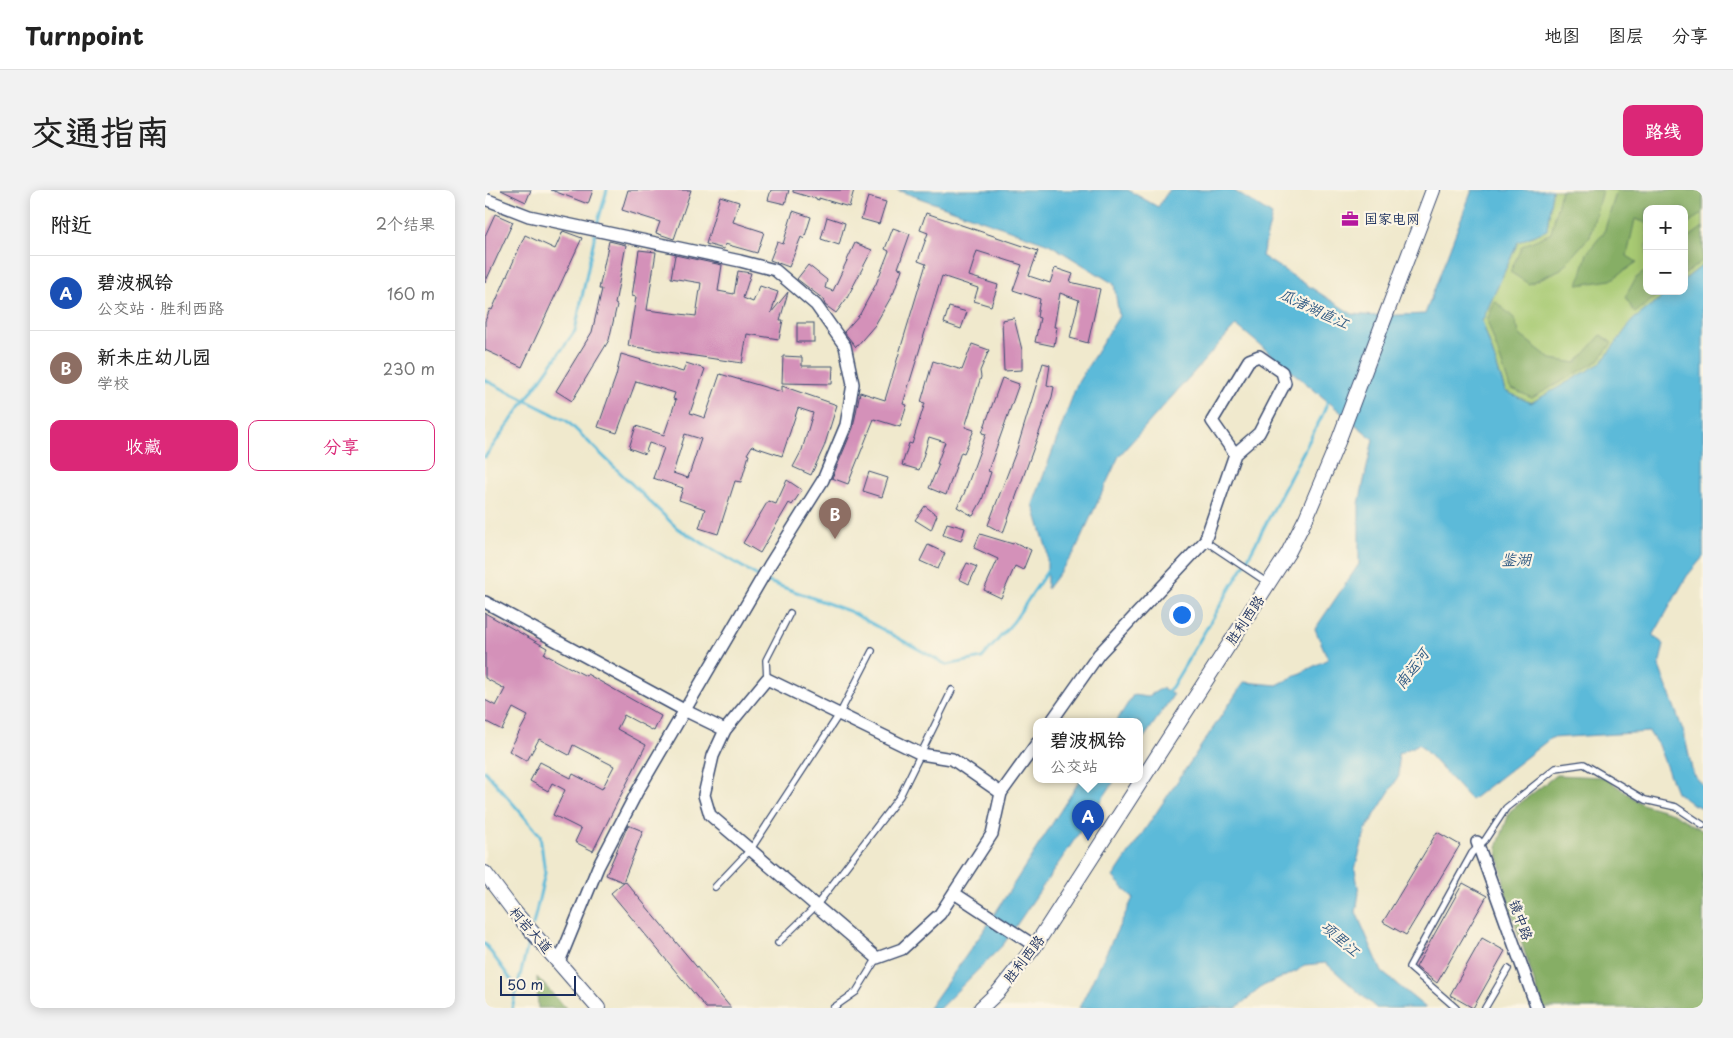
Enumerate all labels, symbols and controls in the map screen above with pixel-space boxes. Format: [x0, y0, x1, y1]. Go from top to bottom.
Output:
text: Turnpoint [25, 17, 144, 53]
text: 地图 [1544, 21, 1580, 48]
text: 图层 [1608, 21, 1644, 48]
text: 分享 [1672, 21, 1708, 48]
text: 交通指南 [30, 104, 170, 157]
button: 路线 [1623, 105, 1703, 156]
map controls [1643, 205, 1688, 295]
button: + [1643, 205, 1688, 250]
text: 附近 [50, 207, 92, 239]
place label: 国家电网 [1364, 208, 1420, 229]
office icon: 国家电网 [1340, 209, 1360, 229]
text: 2个结果 [376, 211, 435, 235]
button: − [1643, 250, 1688, 295]
text: 碧波枫铃 [97, 267, 173, 295]
text: A [60, 281, 72, 305]
text: 160 m [387, 281, 435, 305]
water label: 瓜渚湖直江 [1276, 281, 1354, 334]
text: 公交站 · 胜利西路 [97, 295, 224, 319]
text: 新未庄幼儿园 [97, 342, 211, 370]
text: B [61, 356, 71, 380]
text: 230 m [383, 356, 435, 380]
text: 学校 [97, 370, 129, 394]
button: 收藏 [50, 420, 238, 471]
button: 分享 [248, 420, 435, 471]
pin: B [819, 498, 851, 539]
water label: 鉴湖 [1501, 547, 1533, 570]
street label: 胜利西路 [1220, 591, 1269, 649]
your location [1169, 602, 1195, 628]
water label: 南运河 [1388, 641, 1435, 693]
popup [1033, 718, 1143, 783]
text: 碧波枫铃 [1050, 725, 1126, 753]
text: 公交站 [1050, 753, 1098, 777]
pin: A [1072, 800, 1104, 841]
street label: 镜中路 [1504, 897, 1539, 943]
street label: 柯岩大道 [505, 902, 558, 958]
water label: 项里江 [1316, 914, 1366, 962]
street label: 胜利西路 [998, 930, 1049, 987]
scale bar [500, 973, 576, 996]
text: 50 m [507, 974, 543, 995]

